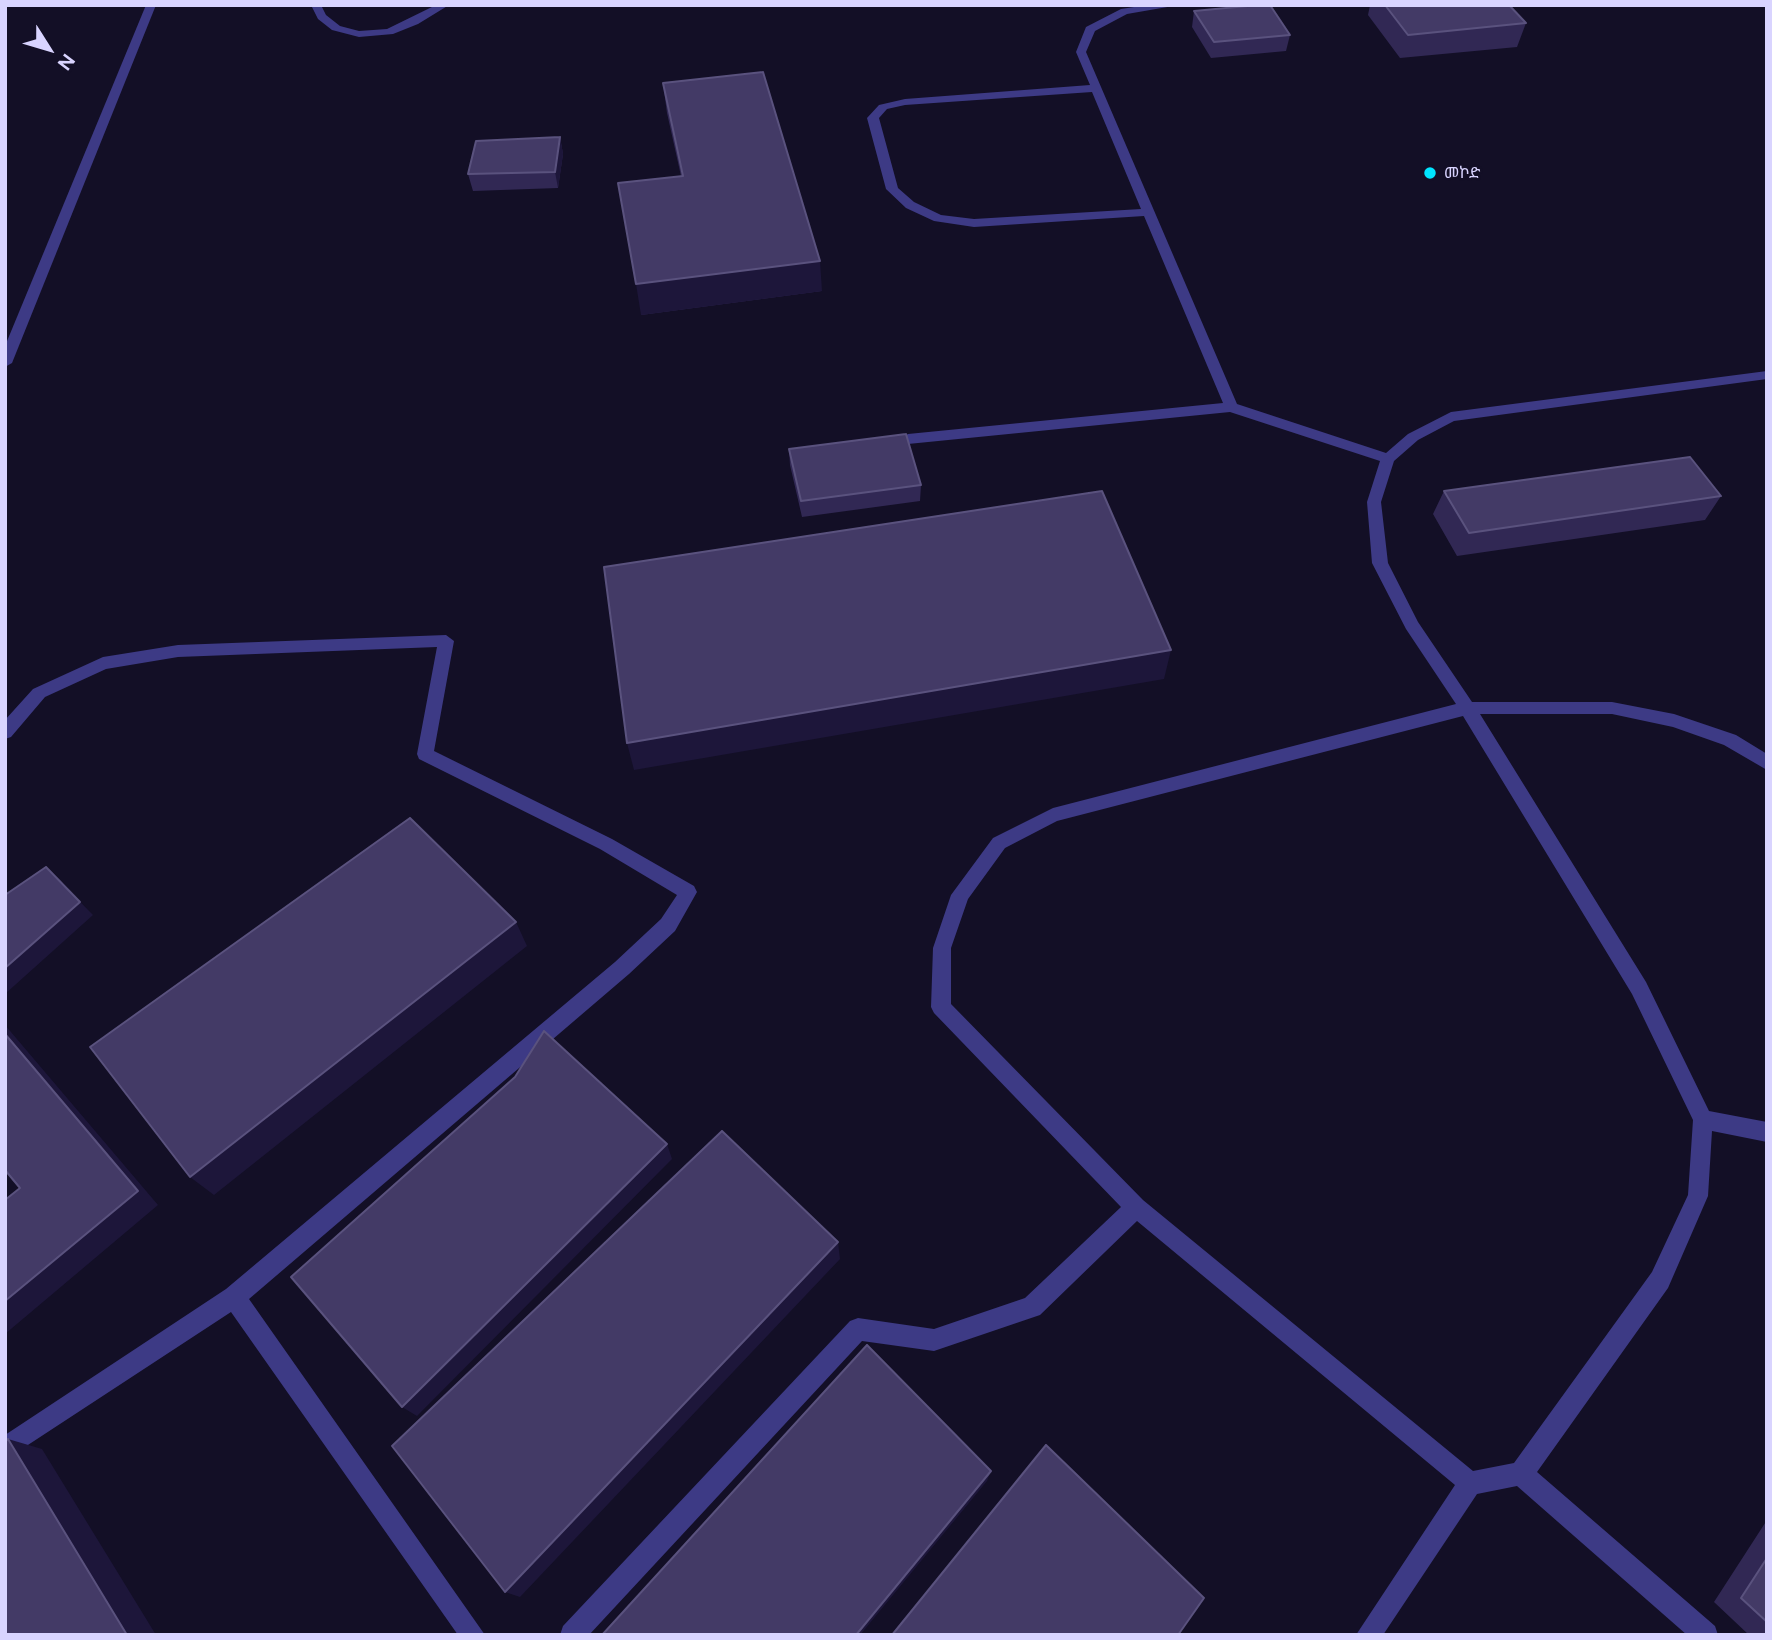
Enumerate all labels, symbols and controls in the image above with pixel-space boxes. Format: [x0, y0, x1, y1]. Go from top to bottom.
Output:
north arrow [14, 14, 84, 84]
text: N [53, 49, 80, 75]
place label: መኮድ [1444, 163, 1480, 183]
marker: መኮድ [1422, 165, 1438, 181]

